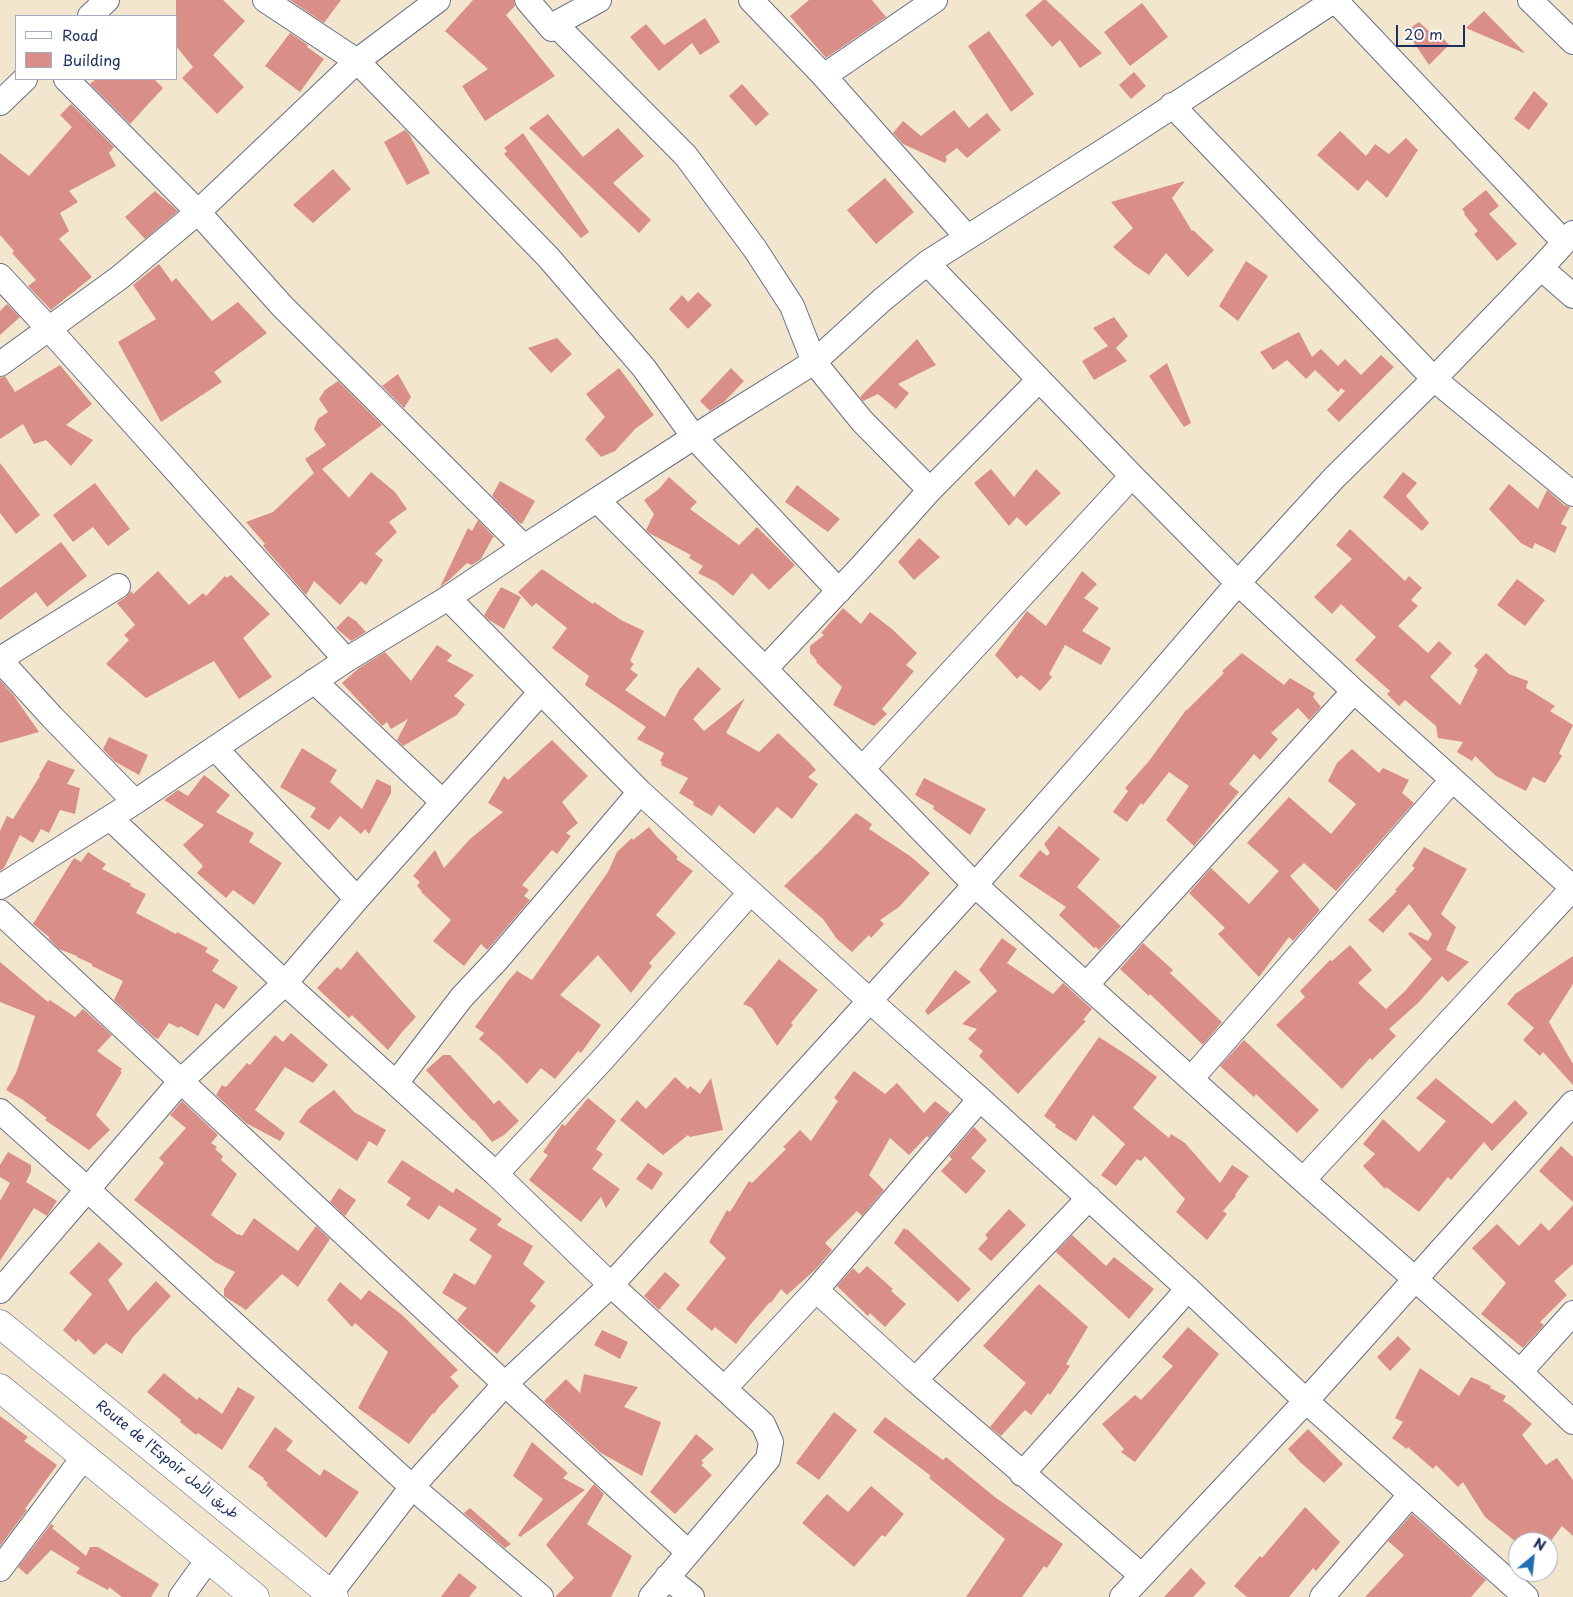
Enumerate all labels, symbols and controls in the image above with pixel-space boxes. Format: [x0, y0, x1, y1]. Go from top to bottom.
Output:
legend [15, 15, 178, 80]
scale bar [1398, 15, 1467, 47]
text: 20 m [1404, 22, 1443, 45]
text: Road [62, 23, 98, 46]
text: Building [62, 48, 121, 71]
street label: Route de l’Espoir طريق الأمل [92, 1397, 242, 1523]
north arrow [1508, 1532, 1558, 1582]
text: N [1530, 1532, 1550, 1556]

